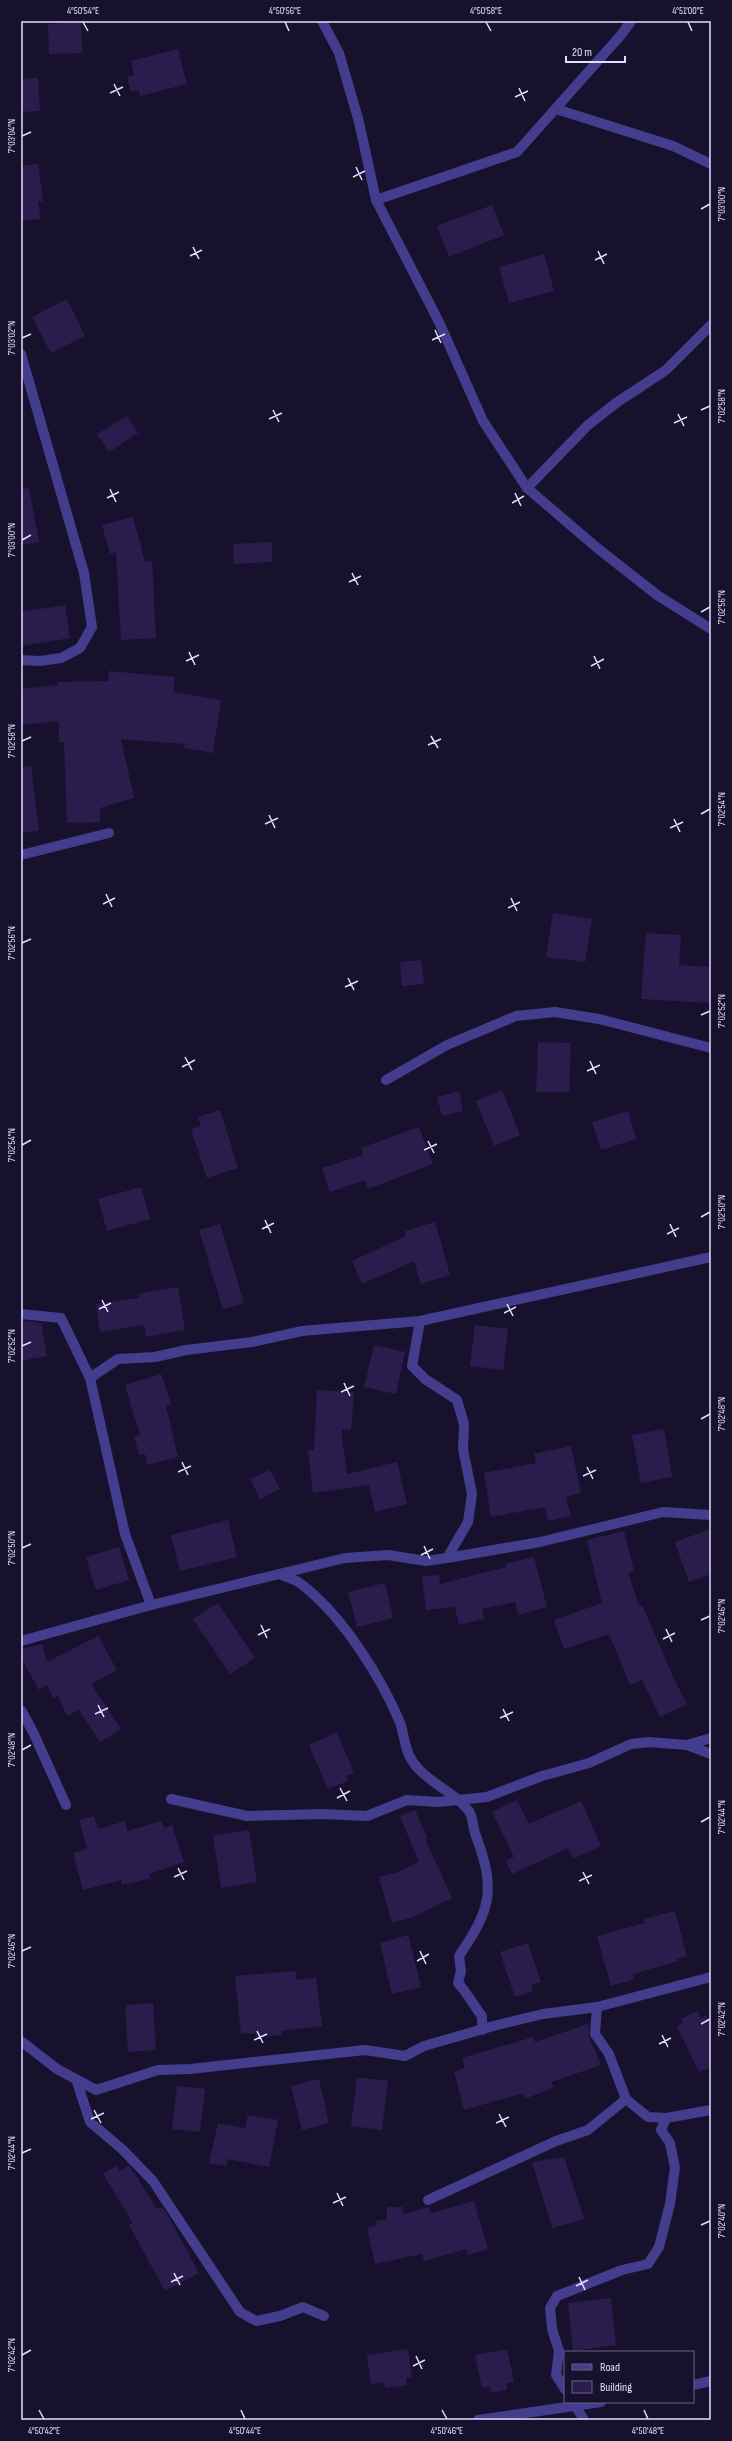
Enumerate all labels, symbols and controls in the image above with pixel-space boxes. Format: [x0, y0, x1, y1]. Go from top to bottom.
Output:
text: 4°50'54"E [67, 5, 99, 17]
text: 4°50'56"E [269, 5, 301, 17]
text: 4°50'58"E [470, 5, 502, 17]
text: 4°51'00"E [672, 5, 704, 17]
scale bar [566, 38, 625, 64]
text: 20 m [572, 45, 592, 60]
text: 7°03'04"N [6, 119, 18, 153]
text: 7°03'00"N [716, 187, 728, 221]
text: 7°03'02"N [6, 321, 18, 355]
text: 7°02'58"N [716, 389, 728, 423]
text: 7°03'00"N [6, 523, 18, 557]
text: 7°02'56"N [716, 590, 728, 624]
text: 7°02'58"N [6, 724, 18, 758]
text: 7°02'54"N [716, 792, 728, 826]
text: 7°02'56"N [6, 926, 18, 960]
text: 7°02'52"N [716, 994, 728, 1028]
text: 7°02'54"N [6, 1128, 18, 1162]
text: 7°02'50"N [716, 1195, 728, 1229]
text: 7°02'52"N [6, 1329, 18, 1363]
text: 7°02'48"N [716, 1397, 728, 1431]
text: 7°02'50"N [6, 1531, 18, 1565]
text: 7°02'46"N [716, 1599, 728, 1633]
text: 7°02'48"N [6, 1733, 18, 1767]
text: 7°02'44"N [716, 1800, 728, 1834]
text: 7°02'46"N [6, 1934, 18, 1968]
text: 7°02'42"N [716, 2002, 728, 2036]
text: 7°02'44"N [6, 2136, 18, 2170]
text: 7°02'40"N [716, 2204, 728, 2238]
text: 7°02'42"N [6, 2338, 18, 2372]
legend [564, 2351, 694, 2403]
text: Road [600, 2360, 620, 2375]
text: Building [600, 2380, 632, 2395]
text: 4°50'42"E [28, 2425, 60, 2437]
text: 4°50'44"E [229, 2425, 261, 2437]
text: 4°50'46"E [431, 2425, 463, 2437]
text: 4°50'48"E [632, 2425, 664, 2437]

